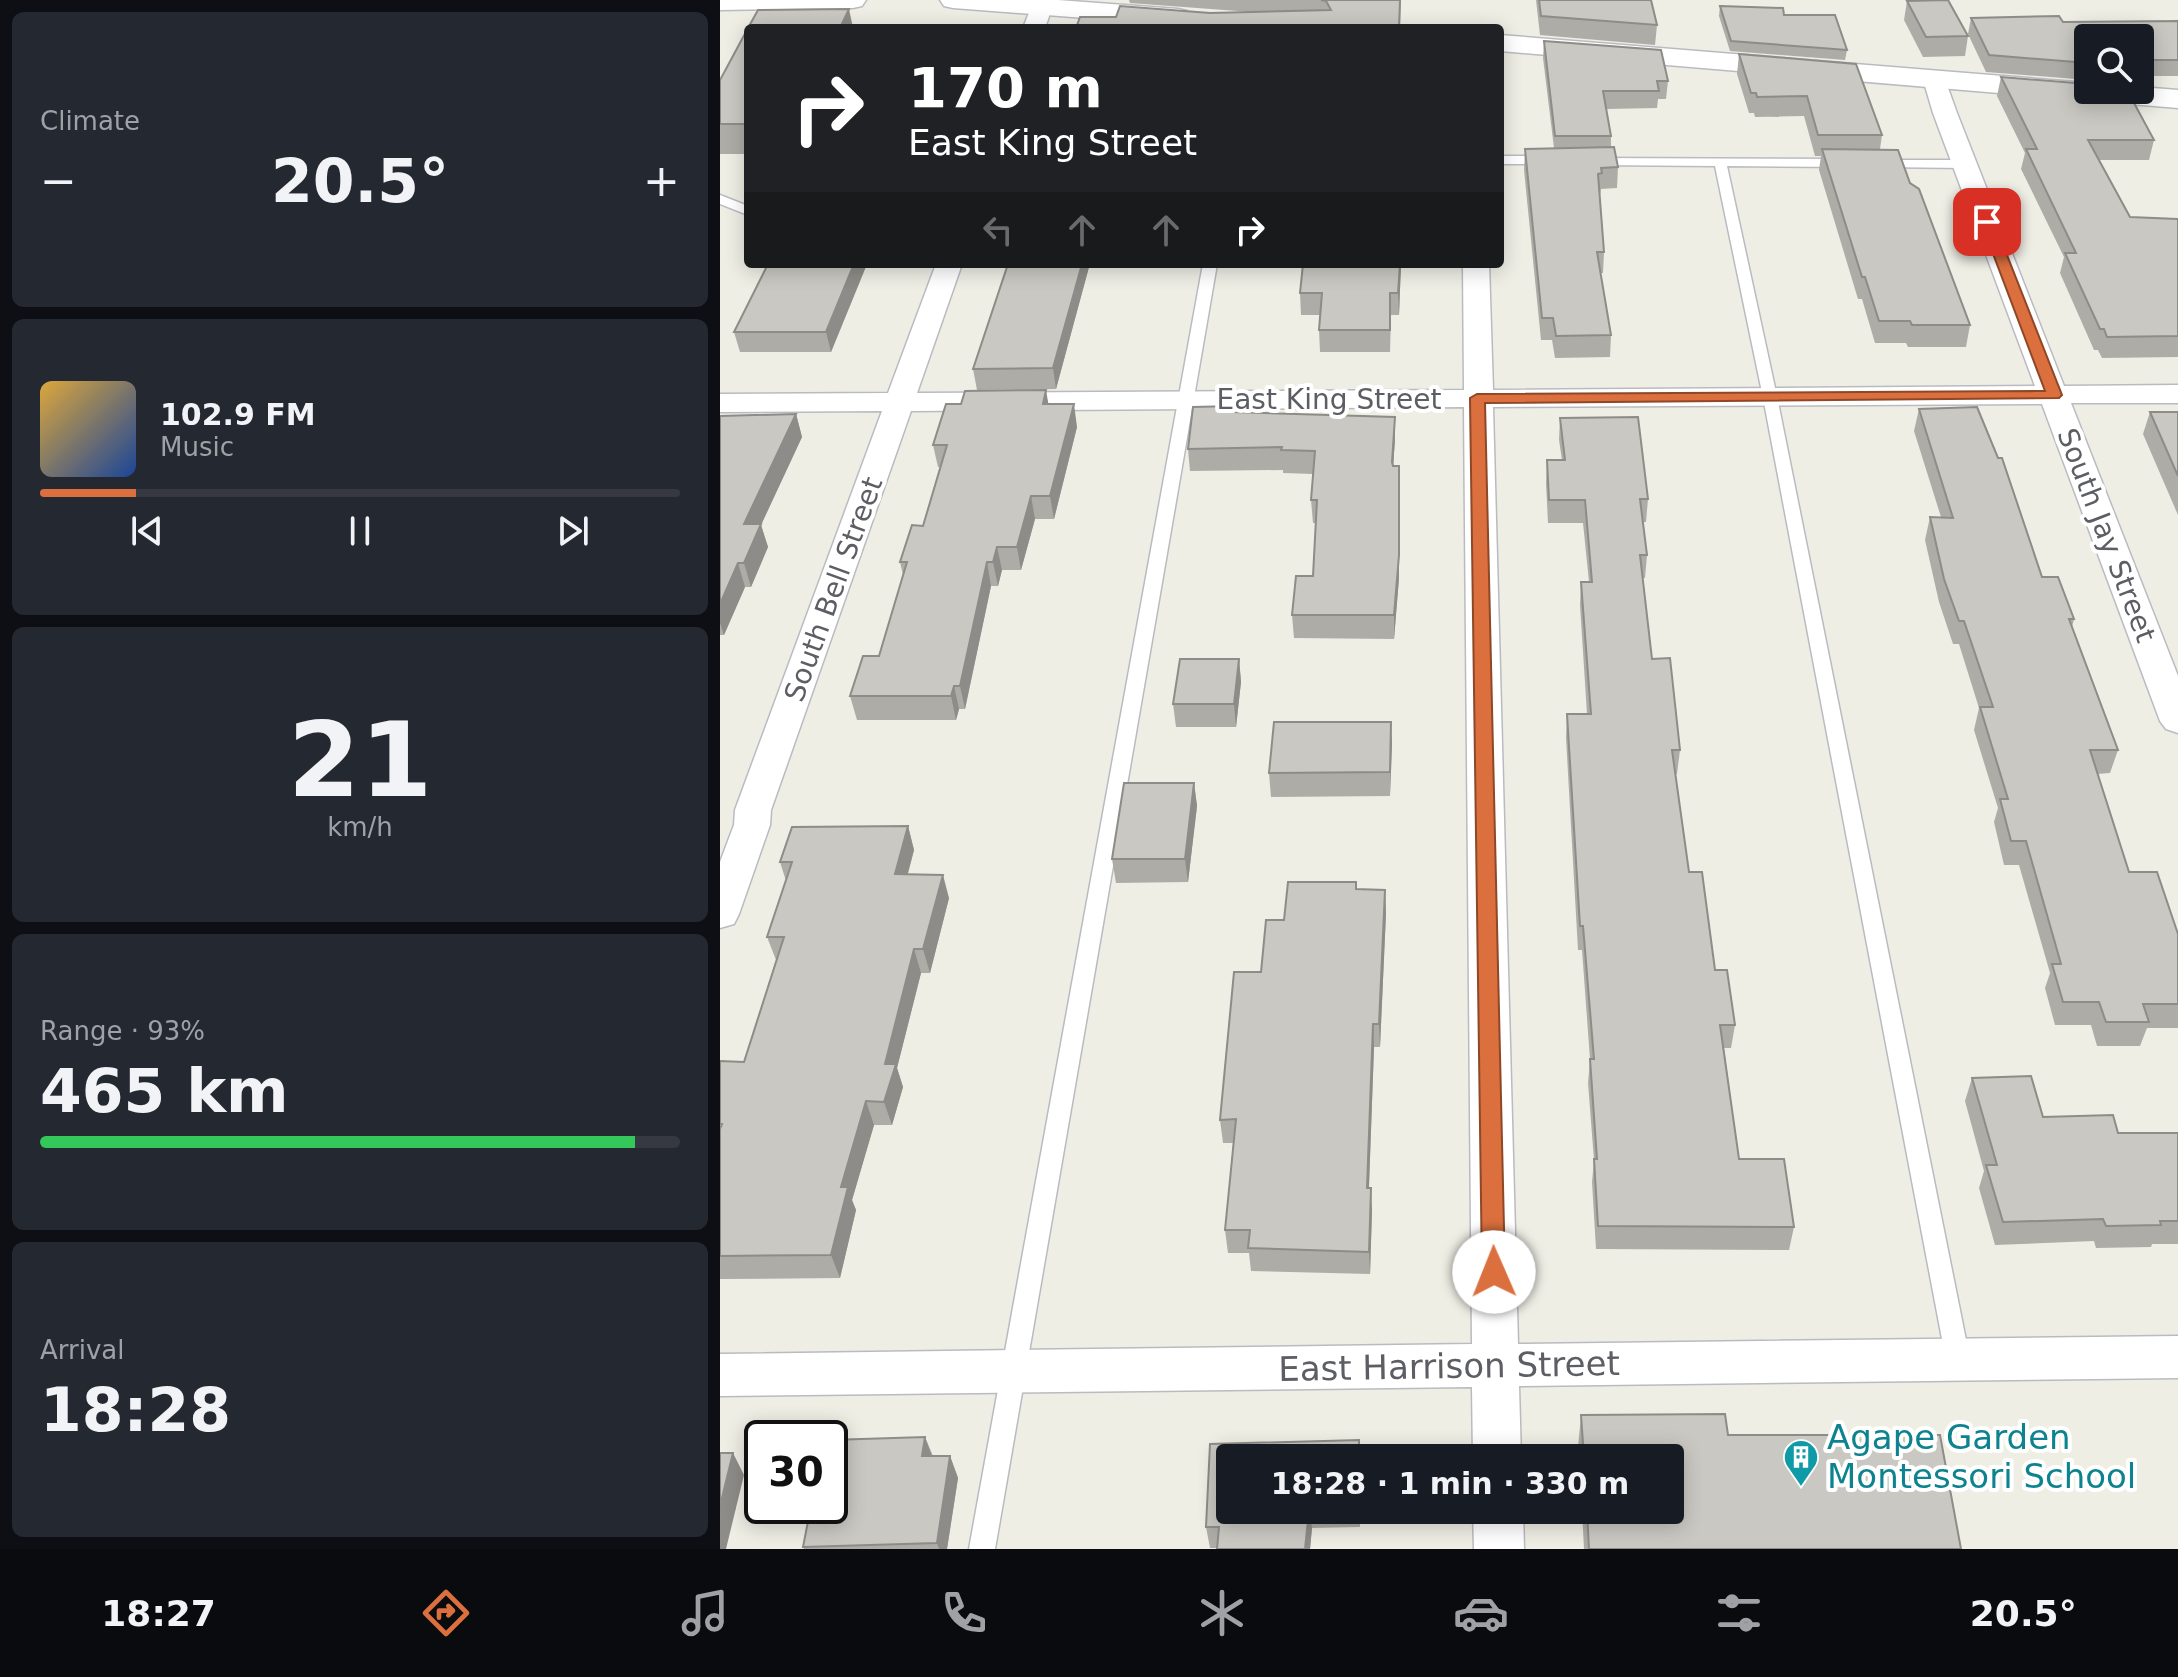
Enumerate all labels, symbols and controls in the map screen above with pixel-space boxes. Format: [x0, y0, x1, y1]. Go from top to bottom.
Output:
map controls [2074, 24, 2154, 104]
button: search [2074, 24, 2154, 104]
text: 170 m [908, 55, 1103, 120]
icon: right [776, 56, 880, 160]
text: Climate [40, 106, 140, 136]
text: East King Street [908, 122, 1197, 163]
text: 20.5° [271, 146, 449, 216]
text: − [40, 155, 77, 206]
text: + [643, 155, 680, 206]
pin [1953, 188, 2021, 256]
icon: arrive [1965, 200, 2009, 244]
icon: left [976, 208, 1020, 252]
icon: ahead [1060, 208, 1104, 252]
icon: ahead [1144, 208, 1188, 252]
icon: right [1228, 208, 1272, 252]
street label: East King Street [1217, 383, 1441, 416]
text: 102.9 FM [160, 397, 316, 432]
street label: South Jay Street [2051, 424, 2162, 647]
text: Music [160, 432, 234, 462]
street label: South Bell Street [778, 473, 889, 706]
icon: previous [125, 509, 169, 553]
icon: pause [338, 509, 382, 553]
icon: next [551, 509, 595, 553]
text: 21 [288, 699, 432, 821]
text: km/h [327, 812, 393, 842]
text: Range · 93% [40, 1016, 205, 1046]
text: 465 km [40, 1056, 289, 1126]
position arrow [1452, 1230, 1536, 1314]
text: Arrival [40, 1335, 124, 1365]
street label: East Harrison Street [1278, 1343, 1620, 1389]
text: 18:28 [40, 1375, 231, 1445]
place label: Agape Garden Montessori School [1827, 1417, 2136, 1496]
speed limit sign: 30 [744, 1420, 848, 1524]
building icon: Agape Garden Montessori School [1782, 1438, 1820, 1488]
text: 18:28 · 1 min · 330 m [1271, 1466, 1629, 1501]
icon: directions [418, 1585, 474, 1641]
icon: music [677, 1585, 733, 1641]
icon: phone [936, 1585, 992, 1641]
icon: climate [1194, 1585, 1250, 1641]
icon: car [1453, 1585, 1509, 1641]
icon: filters [1711, 1585, 1767, 1641]
text: 18:27 [101, 1593, 216, 1634]
text: 20.5° [1970, 1593, 2077, 1634]

